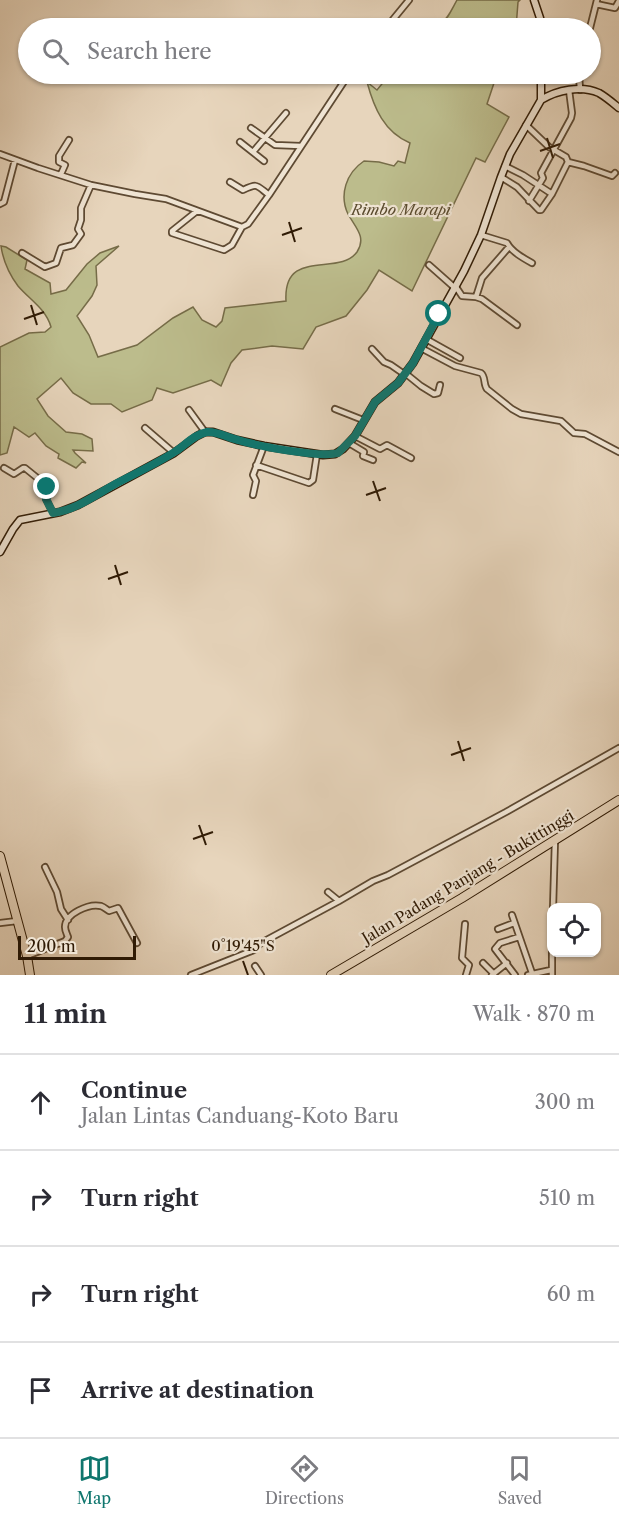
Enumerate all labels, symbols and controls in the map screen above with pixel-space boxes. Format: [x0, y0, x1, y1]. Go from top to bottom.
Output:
search box [18, 18, 601, 84]
icon: search [39, 35, 72, 68]
text: Search here [87, 38, 212, 65]
park label: Rimbo Marapi [350, 200, 452, 219]
route start [425, 300, 451, 326]
route end [33, 473, 59, 499]
street label: Jalan Padang Panjang - Bukittinggi [357, 805, 578, 949]
map controls [547, 903, 601, 957]
button: locate [547, 903, 601, 957]
scale bar [18, 933, 136, 960]
text: 200 m [27, 936, 76, 956]
text: 0°19'45"S [211, 936, 275, 955]
text: 11 min [24, 998, 107, 1030]
text: Walk · 870 m [473, 1002, 595, 1026]
text: Continue [81, 1077, 187, 1104]
icon: ahead [24, 1086, 57, 1119]
text: 300 m [535, 1090, 595, 1114]
text: Jalan Lintas Canduang-Koto Baru [81, 1104, 399, 1128]
icon: right [24, 1182, 57, 1215]
text: Turn right [81, 1185, 199, 1212]
text: 510 m [539, 1186, 595, 1210]
icon: right [24, 1278, 57, 1311]
text: Turn right [81, 1281, 199, 1308]
text: 60 m [547, 1282, 595, 1306]
icon: arrive [24, 1374, 57, 1407]
text: Arrive at destination [81, 1377, 314, 1404]
tab: Map [77, 1452, 111, 1508]
tab: Directions [265, 1452, 344, 1508]
tab: Saved [498, 1452, 542, 1508]

